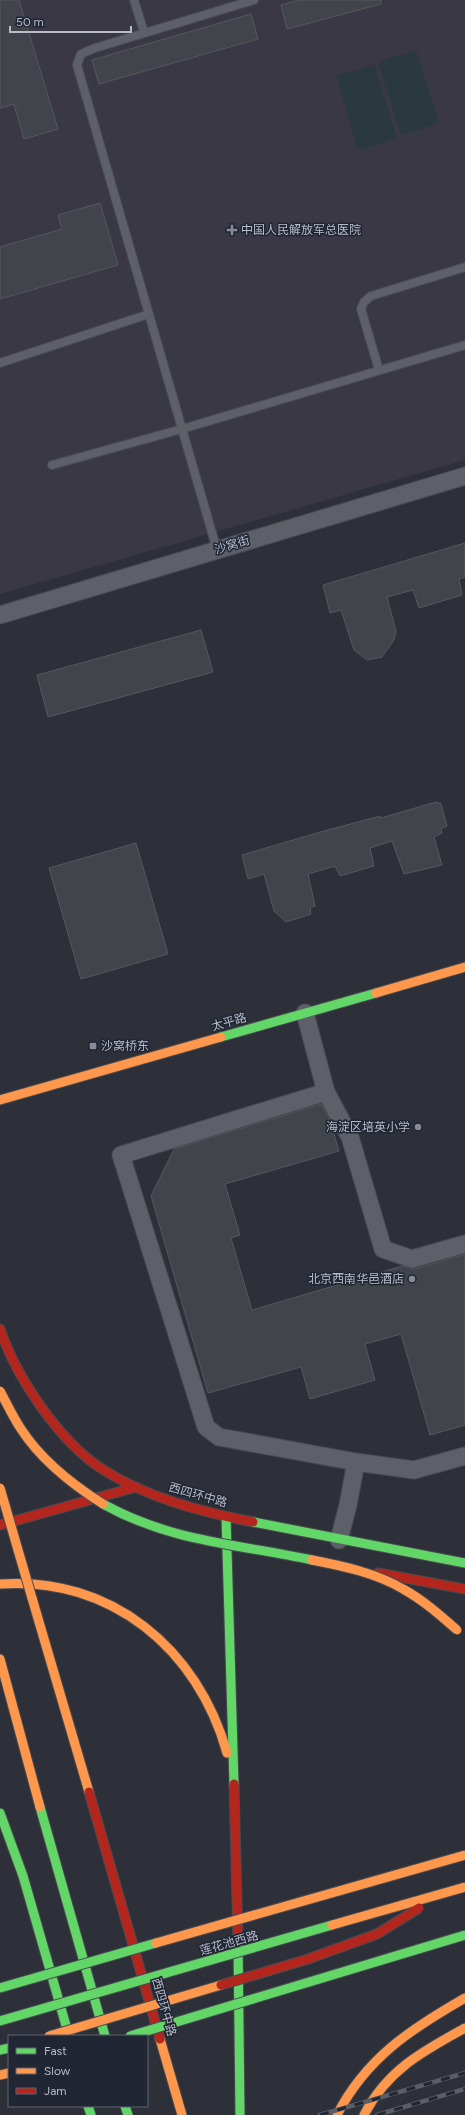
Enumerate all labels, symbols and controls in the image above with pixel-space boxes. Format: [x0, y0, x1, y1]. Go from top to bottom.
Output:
scale bar [10, 8, 131, 34]
text: 50 m [16, 15, 44, 29]
place label: 中国人民解放军总医院 [241, 223, 361, 237]
marker: 中国人民解放军总医院 [226, 224, 238, 236]
street label: 沙窝街 [213, 533, 251, 557]
street label: 太平路 [210, 1010, 248, 1034]
place label: 沙窝桥东 [101, 1039, 149, 1053]
marker: 沙窝桥东 [88, 1041, 98, 1051]
place label: 海淀区培英小学 [326, 1120, 410, 1134]
marker: 海淀区培英小学 [413, 1122, 423, 1132]
place label: 北京西南华邑酒店 [308, 1272, 404, 1286]
marker: 北京西南华邑酒店 [407, 1274, 417, 1284]
street label: 西四环中路 [167, 1480, 229, 1510]
street label: 莲花池西路 [198, 1928, 260, 1958]
street label: 西四环中路 [149, 1976, 179, 2038]
legend [8, 2035, 148, 2107]
text: Fast [44, 2044, 67, 2058]
text: Slow [44, 2064, 71, 2078]
text: Jam [44, 2084, 67, 2098]

